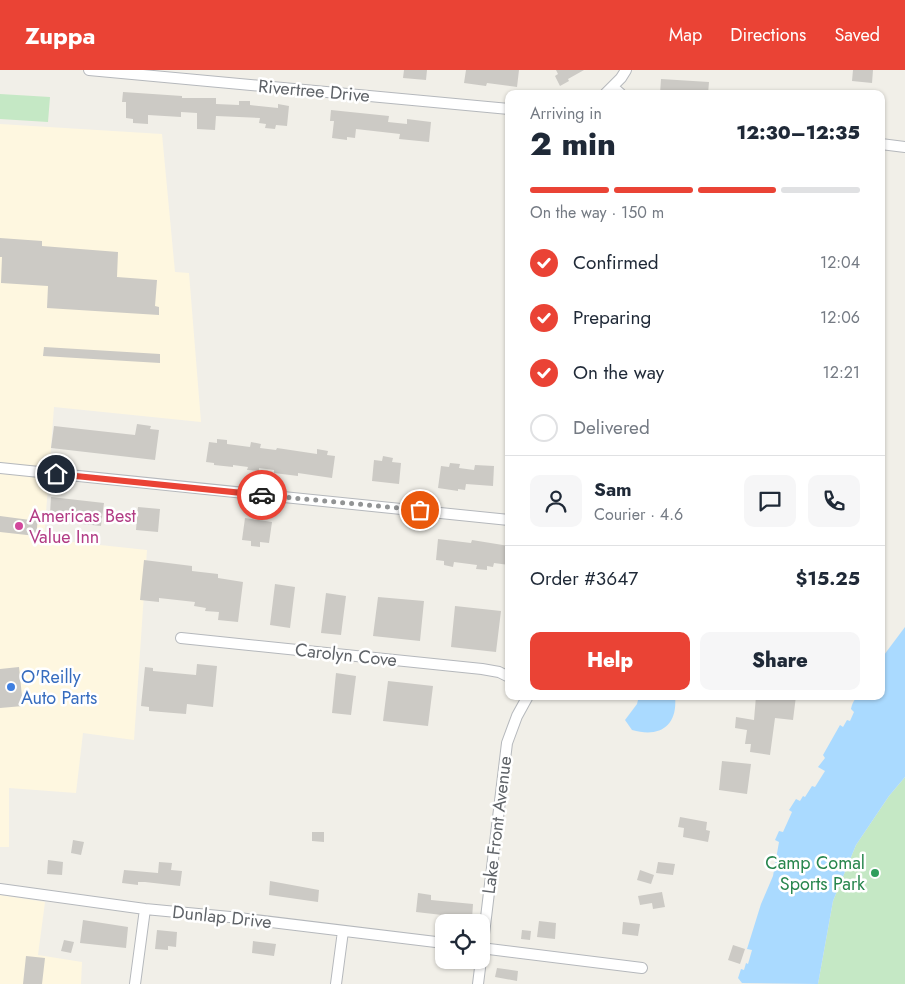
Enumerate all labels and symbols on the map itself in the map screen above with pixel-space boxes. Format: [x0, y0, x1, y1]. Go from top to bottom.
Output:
street label: Rivertree Drive [257, 73, 371, 109]
pin [35, 453, 77, 495]
courier [237, 470, 287, 520]
pin [399, 489, 441, 531]
place label: Americas Best Value Inn [29, 503, 137, 550]
marker: Americas Best Value Inn [13, 520, 25, 532]
street label: Carolyn Cove [294, 637, 398, 673]
place label: O'Reilly Auto Parts [21, 664, 97, 711]
marker: O'Reilly Auto Parts [5, 681, 17, 693]
street label: Lake Front Avenue [476, 755, 518, 895]
place label: Camp Comal Sports Park [765, 850, 865, 897]
marker: Camp Comal Sports Park [869, 867, 881, 879]
street label: Dunlap Drive [171, 899, 273, 935]

